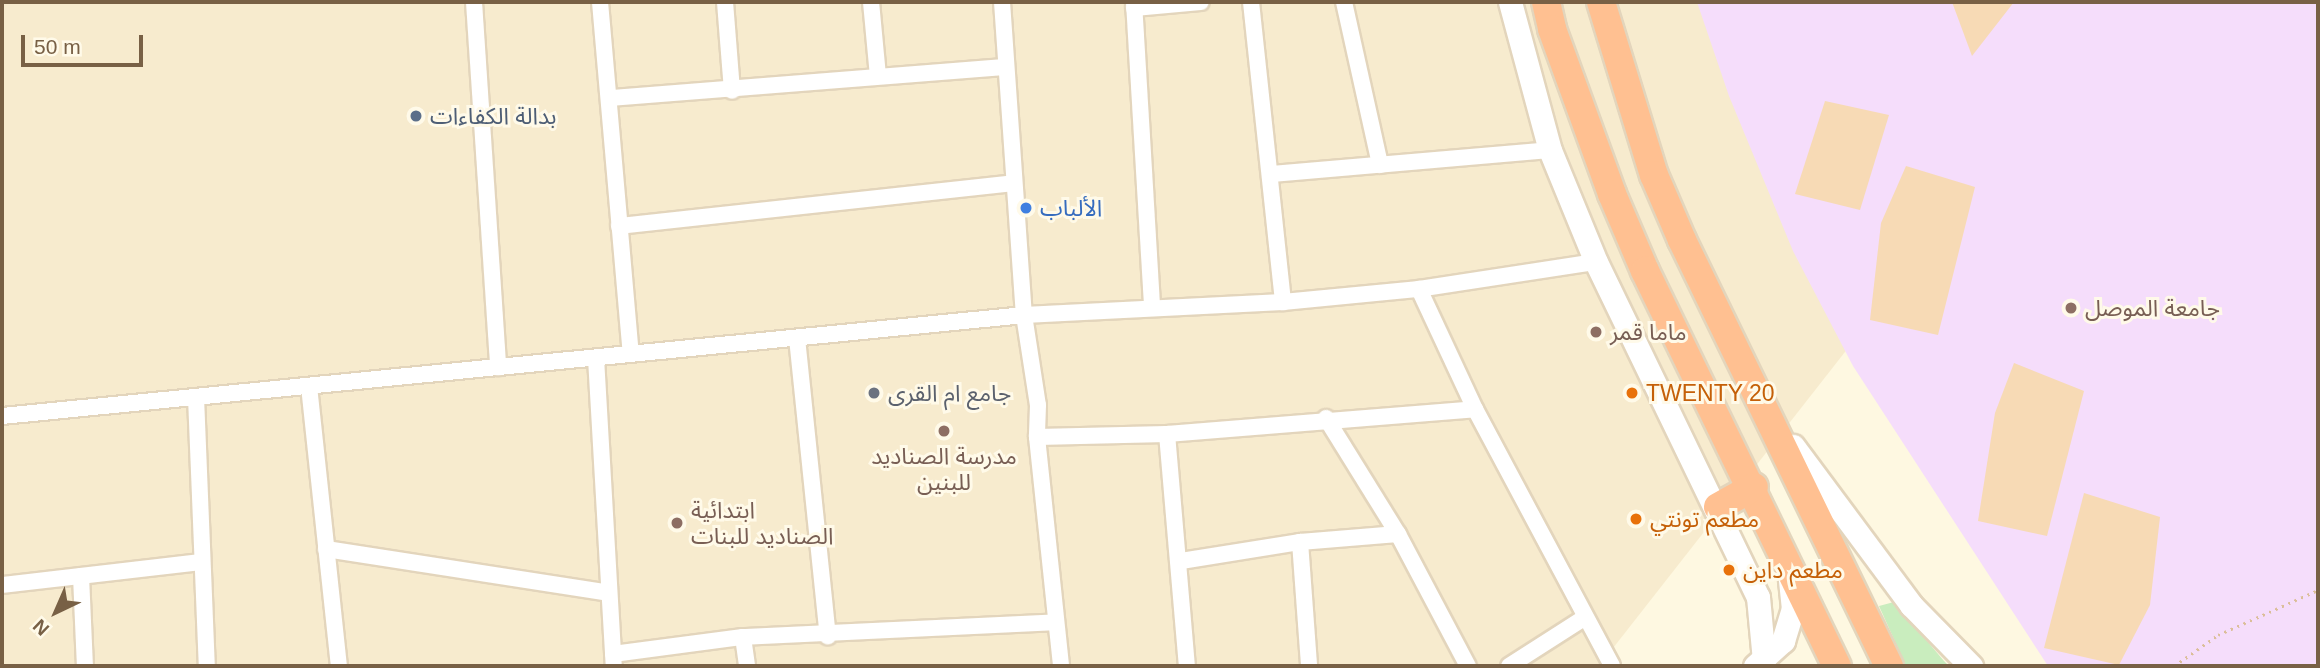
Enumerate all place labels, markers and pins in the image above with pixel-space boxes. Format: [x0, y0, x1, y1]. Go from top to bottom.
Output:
place label: بدالة الكفاءات [430, 102, 556, 130]
marker: بدالة الكفاءات [408, 108, 424, 124]
place label: الألباب [1040, 194, 1102, 222]
marker: الألباب [1018, 200, 1034, 216]
place label: جامعة الموصل [2085, 294, 2220, 322]
marker: جامعة الموصل [2063, 300, 2079, 316]
place label: ماما قمر [1610, 318, 1687, 346]
marker: ماما قمر [1588, 324, 1604, 340]
place label: جامع ام القرى [888, 379, 1011, 407]
place label: TWENTY 20 [1646, 379, 1775, 407]
marker: جامع ام القرى [866, 385, 882, 401]
marker: TWENTY 20 [1624, 385, 1640, 401]
marker: مدرسة الصناديد للبنين [936, 423, 952, 439]
place label: مدرسة الصناديد للبنين [871, 442, 1017, 496]
place label: ابتدائية الصناديد للبنات [691, 496, 834, 550]
place label: مطعم تونتي [1650, 505, 1759, 533]
marker: مطعم تونتي [1628, 511, 1644, 527]
marker: ابتدائية الصناديد للبنات [669, 515, 685, 531]
place label: مطعم داين [1743, 556, 1843, 584]
marker: مطعم داين [1721, 562, 1737, 578]

